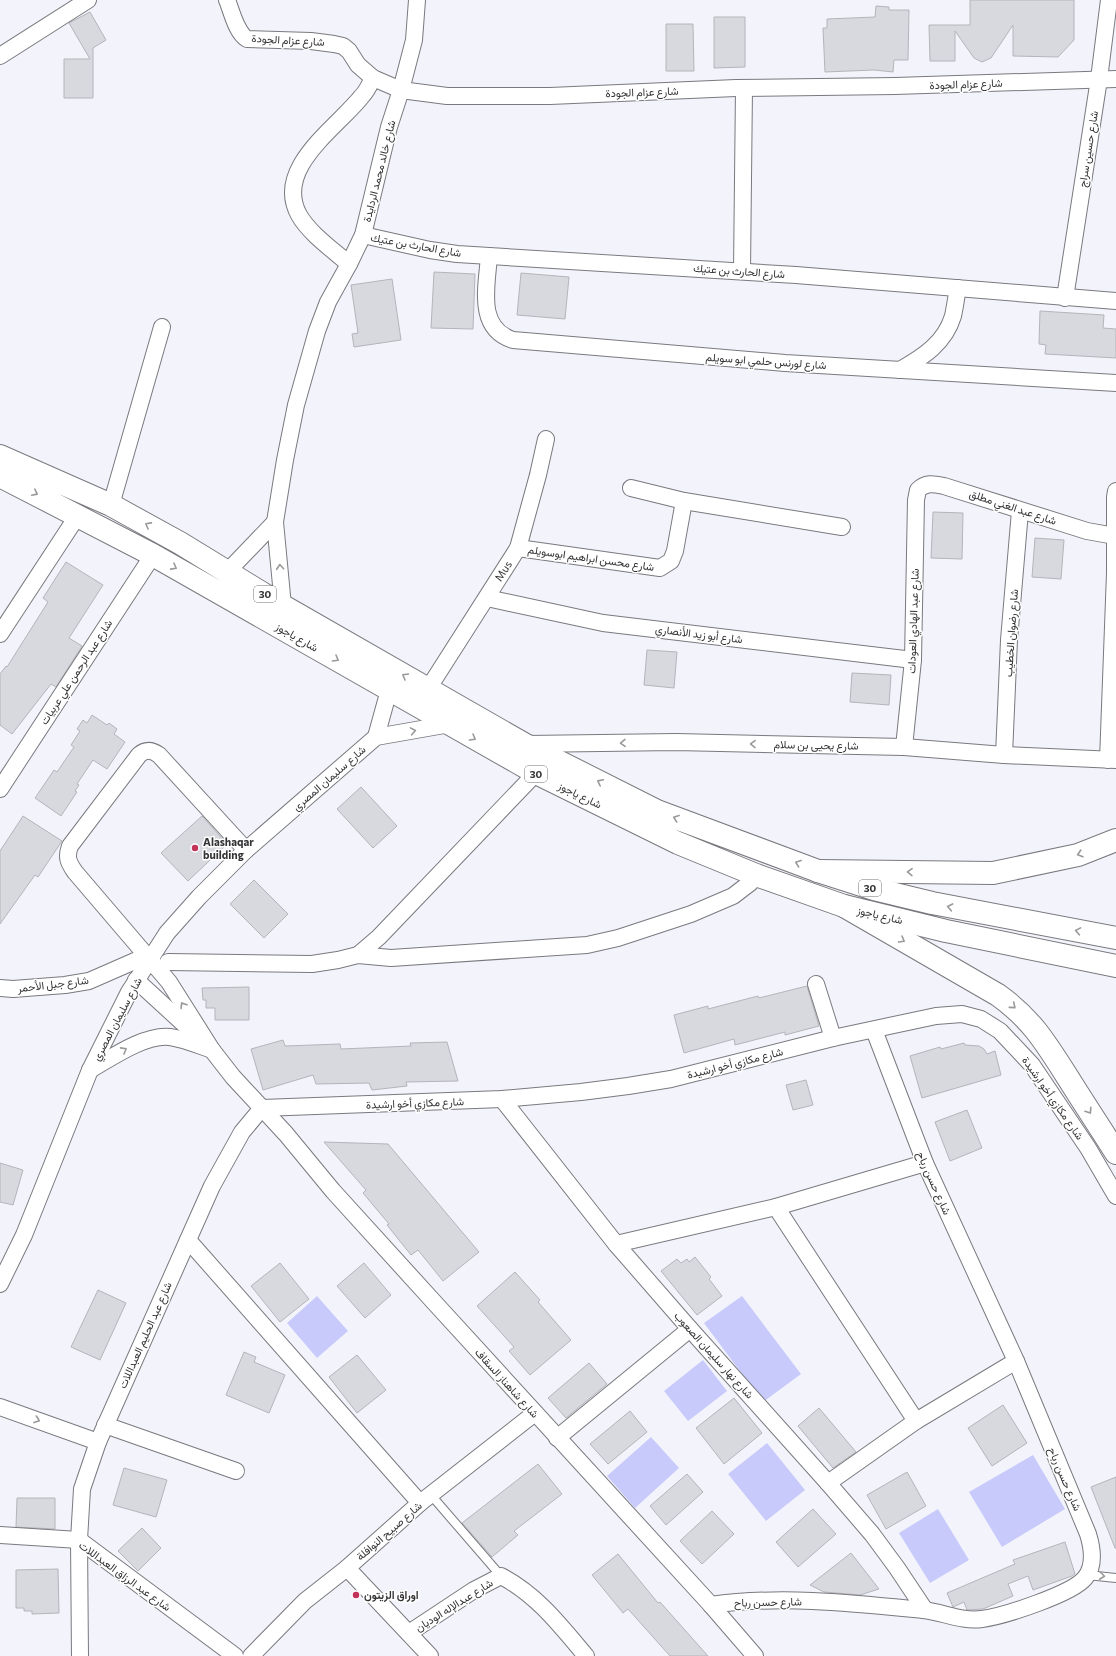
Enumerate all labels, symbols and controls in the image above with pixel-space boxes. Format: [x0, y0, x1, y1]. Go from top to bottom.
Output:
street label: شارع عزام الجودة [251, 31, 325, 50]
street label: شارع عزام الجودة [929, 76, 1003, 93]
street label: شارع عزام الجودة [605, 84, 679, 101]
street label: شارع حسين سراج [1075, 109, 1102, 188]
street label: شارع خالد محمد الردايدة [360, 118, 399, 224]
street label: شارع الحارث بن عتيك [369, 230, 463, 261]
street label: شارع الحارث بن عتيك [693, 261, 786, 282]
street label: شارع لورنس حلمي ابو سويلم [705, 350, 827, 375]
street label: شارع عبد الغني مطلق [967, 486, 1059, 531]
one-way arrow [31, 488, 38, 496]
one-way arrow [145, 523, 152, 530]
street label: شارع محسن ابراهيم ابوسويلم [527, 542, 655, 575]
street label: Mus [492, 558, 514, 583]
one-way arrow [170, 563, 177, 570]
one-way arrow [275, 564, 284, 570]
street label: شارع عبد الهادي العودات [904, 568, 925, 674]
road number: 30 [254, 586, 276, 602]
street label: شارع رضوان الخطيب [1001, 588, 1022, 678]
street label: شارع عبد الرحمن علي عربيات [37, 617, 118, 729]
street label: شارع ياجوز [272, 619, 321, 656]
street label: شارع أبو زيد الأنصاري [654, 622, 744, 649]
one-way arrow [332, 655, 339, 662]
one-way arrow [402, 673, 410, 680]
one-way arrow [410, 727, 416, 736]
one-way arrow [469, 733, 476, 740]
street label: شارع يحيى بن سلام [773, 737, 859, 754]
one-way arrow [620, 739, 626, 747]
one-way arrow [750, 740, 756, 748]
street label: شارع سليمان المصري [289, 742, 371, 816]
road number: 30 [525, 766, 547, 782]
street label: شارع ياجوز [555, 778, 604, 813]
one-way arrow [597, 779, 604, 787]
one-way arrow [673, 814, 680, 822]
place label: Alashaqar building [203, 835, 254, 861]
marker: Alashaqar building [190, 843, 200, 853]
one-way arrow [1076, 849, 1083, 858]
one-way arrow [795, 860, 802, 868]
one-way arrow [907, 868, 913, 876]
road number: 30 [859, 880, 881, 896]
street label: شارع ياجوز [855, 903, 905, 928]
one-way arrow [947, 903, 953, 911]
one-way arrow [1075, 927, 1081, 935]
one-way arrow [898, 935, 905, 942]
street label: شارع جبل الأحمر [16, 973, 90, 996]
street label: شارع سليمان المصري [89, 975, 148, 1065]
one-way arrow [181, 1002, 188, 1009]
one-way arrow [1009, 1002, 1016, 1009]
street label: شارع مكازي أخو ارشيدة [686, 1044, 785, 1085]
one-way arrow [120, 1048, 127, 1055]
street label: شارع مكازي أخو ارشيدة [1017, 1054, 1087, 1144]
street label: شارع مكازي أخو ارشيدة [366, 1094, 465, 1115]
one-way arrow [1085, 1107, 1092, 1114]
street label: شارع حسن رباح [913, 1149, 954, 1218]
street label: شارع عبد الحليم العبداللات [115, 1279, 176, 1391]
street label: شارع نهار سليمان الصعوب [670, 1309, 757, 1402]
street label: شارع شاهناز السقاف [471, 1345, 542, 1422]
one-way arrow [33, 1415, 40, 1423]
street label: شارع حسن رباح [1044, 1445, 1085, 1514]
street label: شارع صبيح النوافلة [353, 1498, 426, 1564]
street label: شارع عبد الرزاق العبداللات [76, 1538, 174, 1615]
one-way arrow [1099, 1572, 1105, 1581]
street label: شارع عبدالإله الوديان [413, 1575, 496, 1635]
place label: اوراق الزيتون [364, 1588, 419, 1602]
marker: اوراق الزيتون [351, 1590, 361, 1600]
street label: شارع حسن رباح [734, 1594, 802, 1611]

